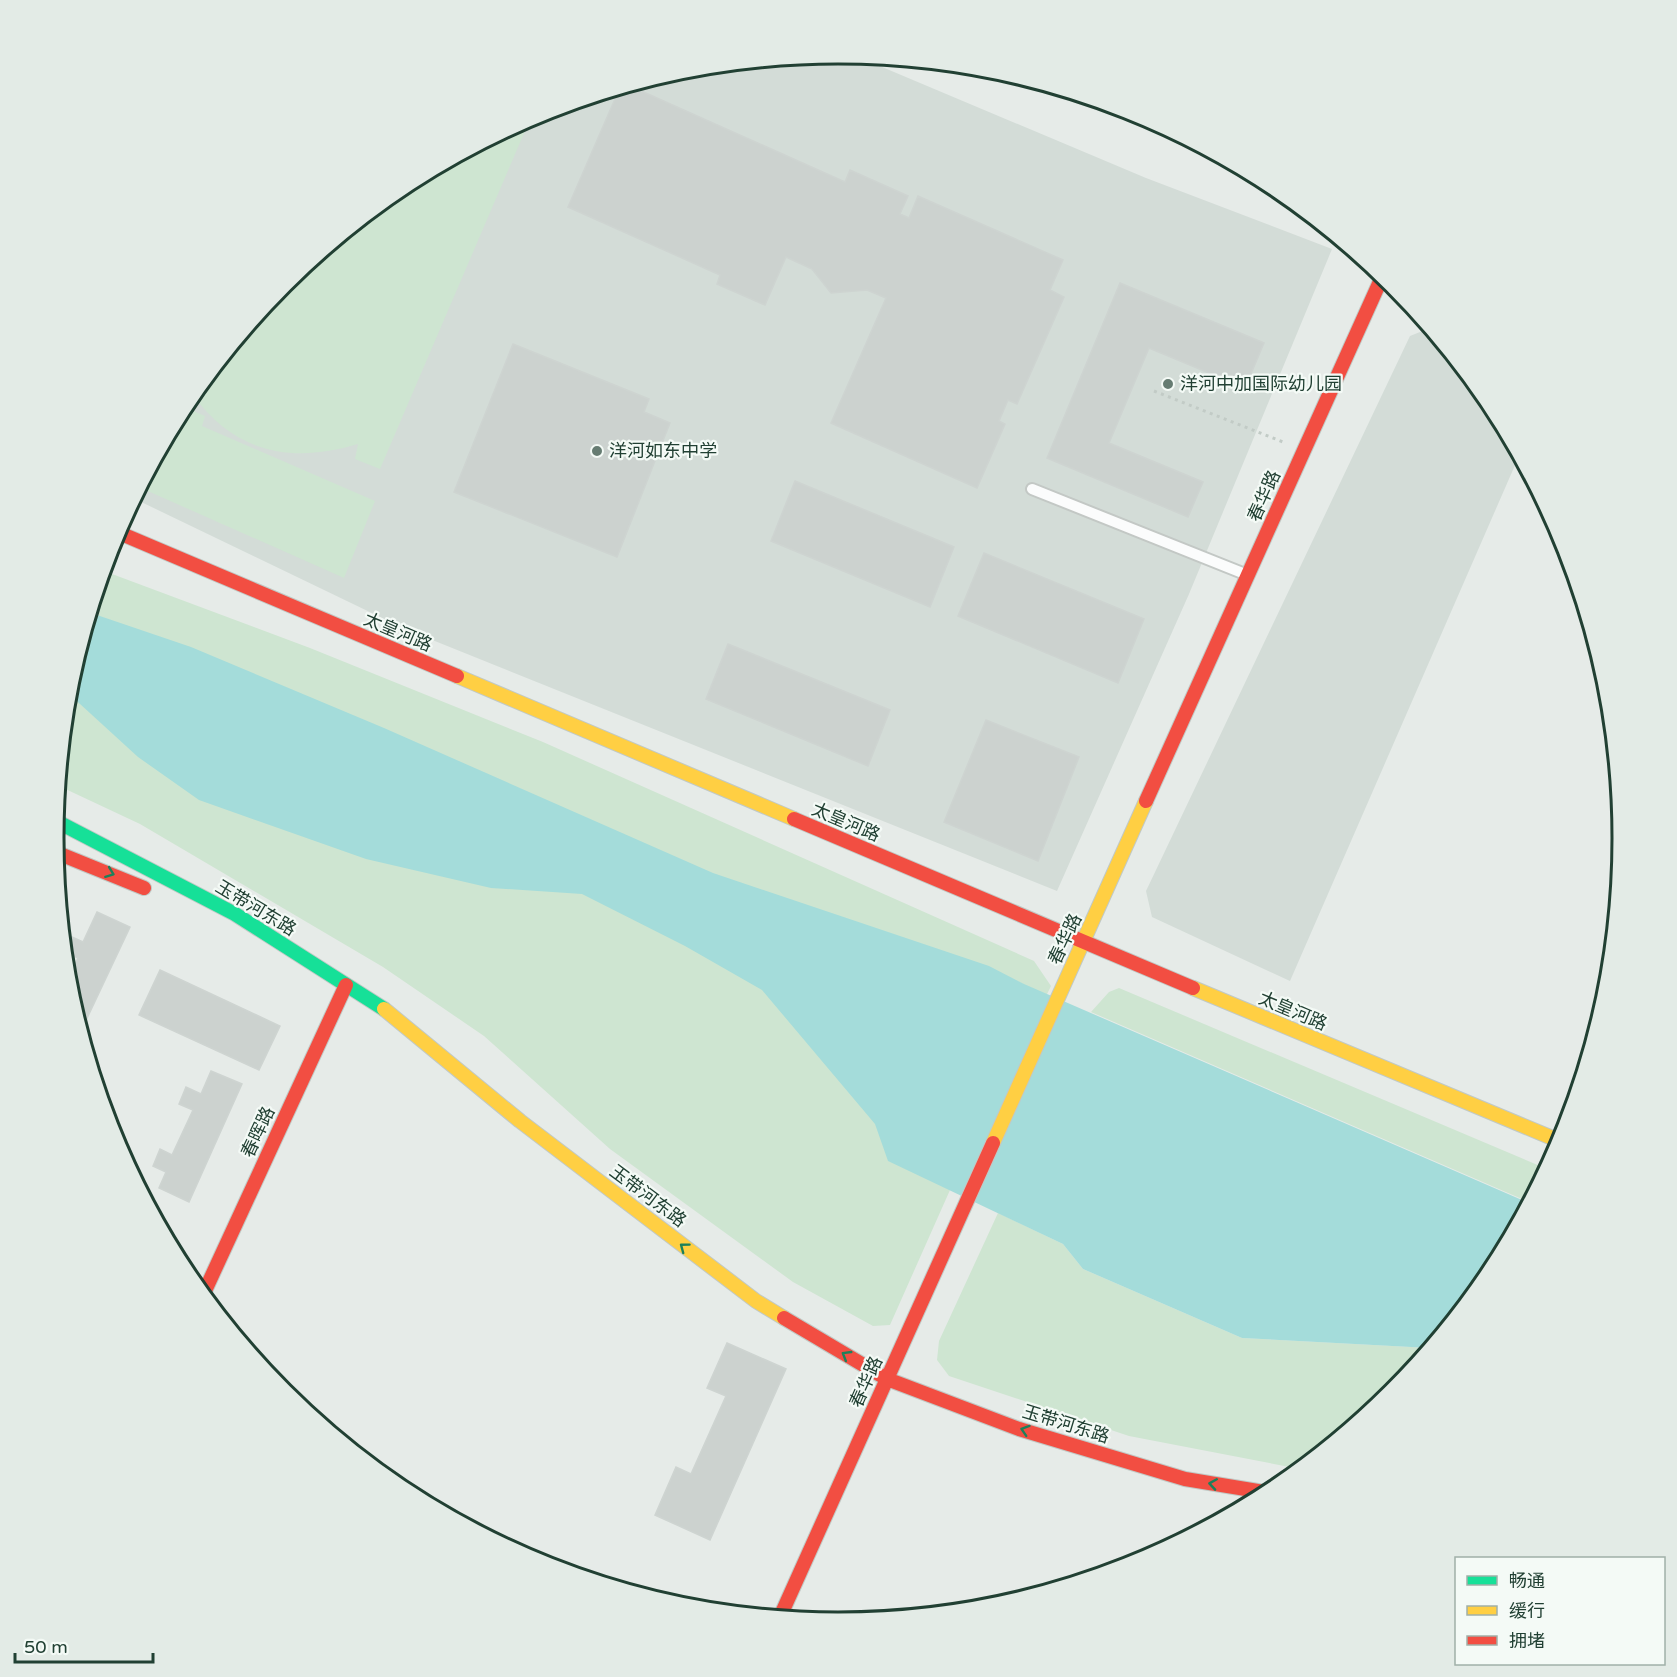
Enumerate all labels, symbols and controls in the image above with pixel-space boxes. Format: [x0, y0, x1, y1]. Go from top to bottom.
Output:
place label: 洋河中加国际幼儿园 [1180, 373, 1342, 395]
marker: 洋河中加国际幼儿园 [1161, 377, 1175, 391]
place label: 洋河如东中学 [609, 440, 717, 462]
marker: 洋河如东中学 [590, 444, 604, 458]
street label: 春华路 [1243, 467, 1285, 525]
street label: 太皇河路 [361, 608, 435, 656]
street label: 太皇河路 [809, 798, 883, 846]
one-way arrow [104, 866, 115, 879]
street label: 玉带河东路 [212, 875, 300, 941]
street label: 春华路 [1044, 910, 1086, 968]
street label: 太皇河路 [1256, 987, 1330, 1035]
street label: 春晖路 [237, 1103, 279, 1161]
street label: 玉带河东路 [605, 1160, 691, 1232]
one-way arrow [680, 1243, 691, 1254]
one-way arrow [842, 1351, 852, 1362]
street label: 春华路 [845, 1353, 887, 1411]
street label: 玉带河东路 [1020, 1400, 1112, 1448]
one-way arrow [1020, 1425, 1031, 1438]
one-way arrow [1208, 1478, 1217, 1490]
legend [1455, 1557, 1665, 1665]
text: 畅通 [1509, 1570, 1545, 1592]
text: 缓行 [1509, 1600, 1545, 1622]
scale bar [15, 1626, 153, 1664]
text: 拥堵 [1509, 1630, 1545, 1652]
text: 50 m [24, 1636, 68, 1658]

